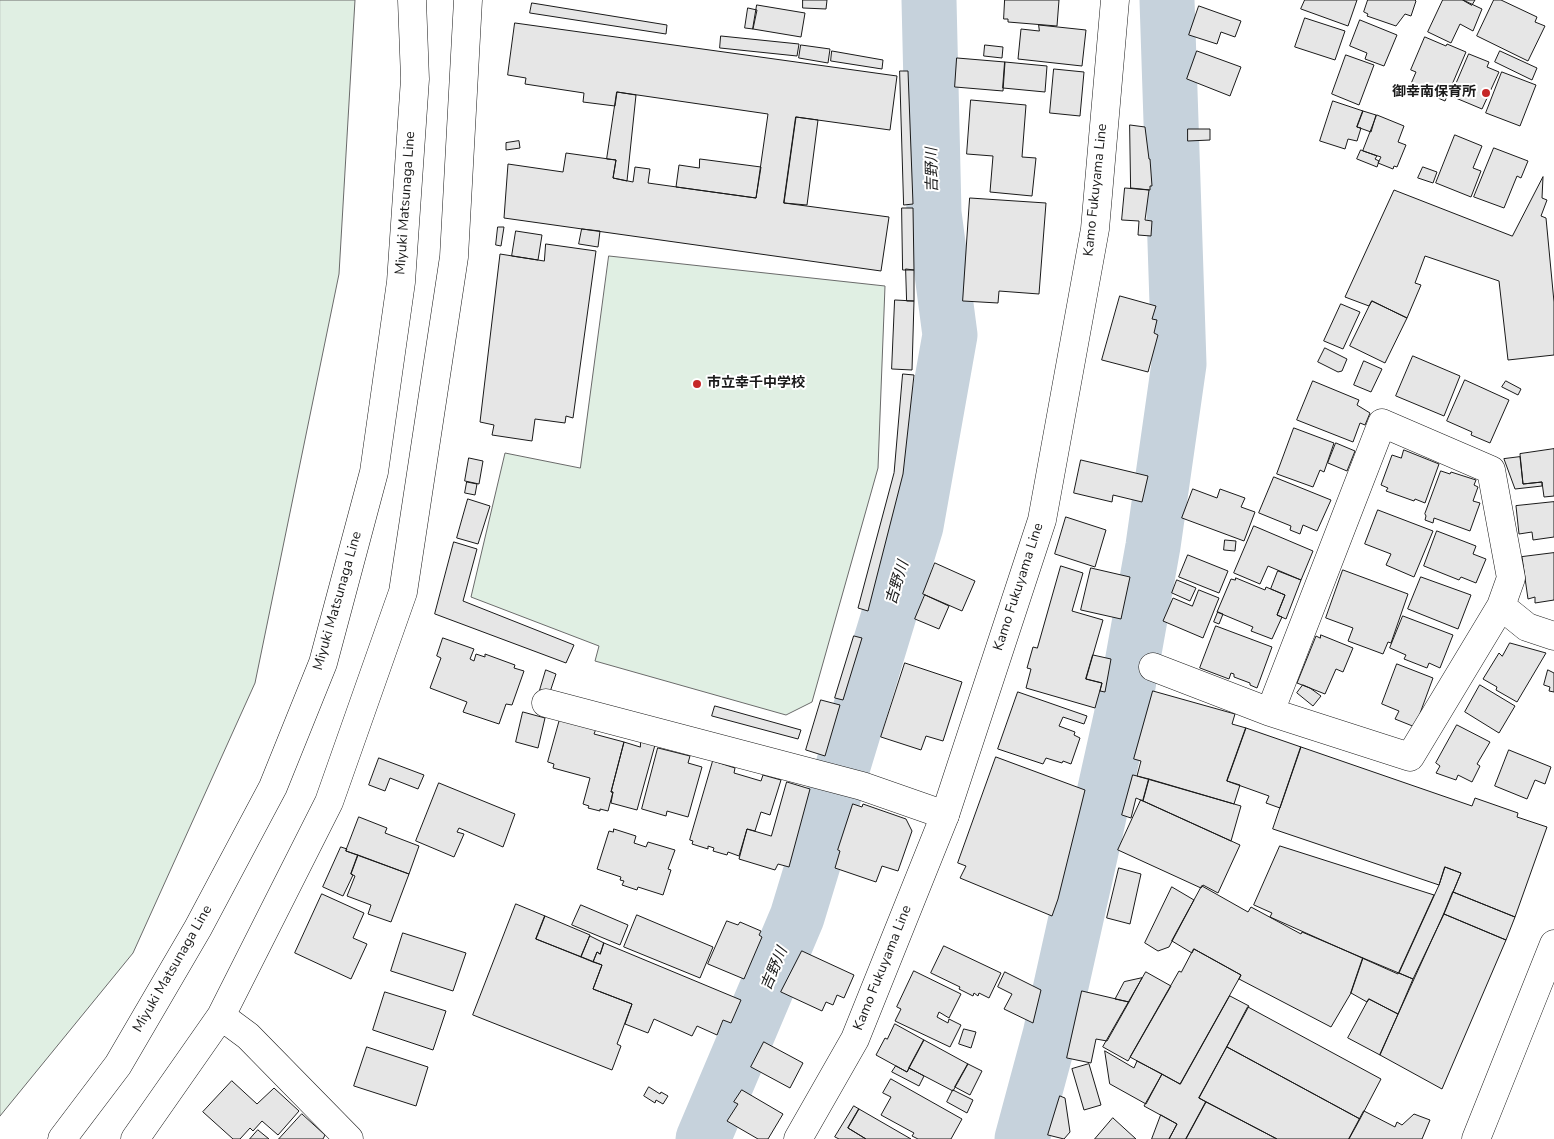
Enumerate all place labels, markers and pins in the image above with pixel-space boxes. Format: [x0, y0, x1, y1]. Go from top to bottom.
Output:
place label: 御幸南保育所 [1392, 85, 1476, 101]
marker: 御幸南保育所 [1480, 87, 1492, 99]
place label: 市立幸千中学校 [707, 376, 805, 392]
marker: 市立幸千中学校 [691, 378, 703, 390]

